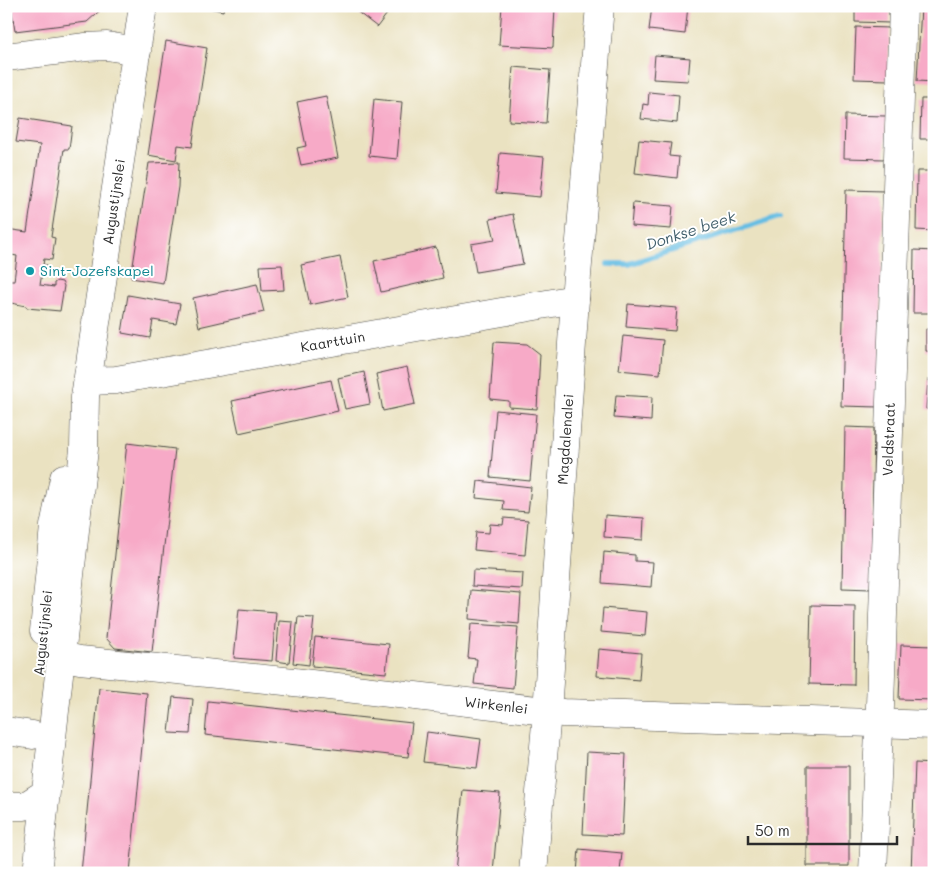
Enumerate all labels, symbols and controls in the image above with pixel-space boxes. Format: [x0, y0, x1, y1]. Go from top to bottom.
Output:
street label: Augustijnslei [98, 158, 129, 246]
water label: Donkse beek [643, 206, 739, 254]
place label: Sint-Jozefskapel [40, 261, 154, 280]
marker: Sint-Jozefskapel [24, 265, 36, 277]
street label: Kaarttuin [299, 326, 366, 356]
street label: Magdalenalei [552, 393, 578, 485]
street label: Veldstraat [878, 402, 899, 476]
street label: Augustijnslei [29, 589, 56, 677]
street label: Wirkenlei [463, 692, 529, 718]
scale bar [748, 814, 896, 846]
text: 50 m [755, 820, 790, 840]

